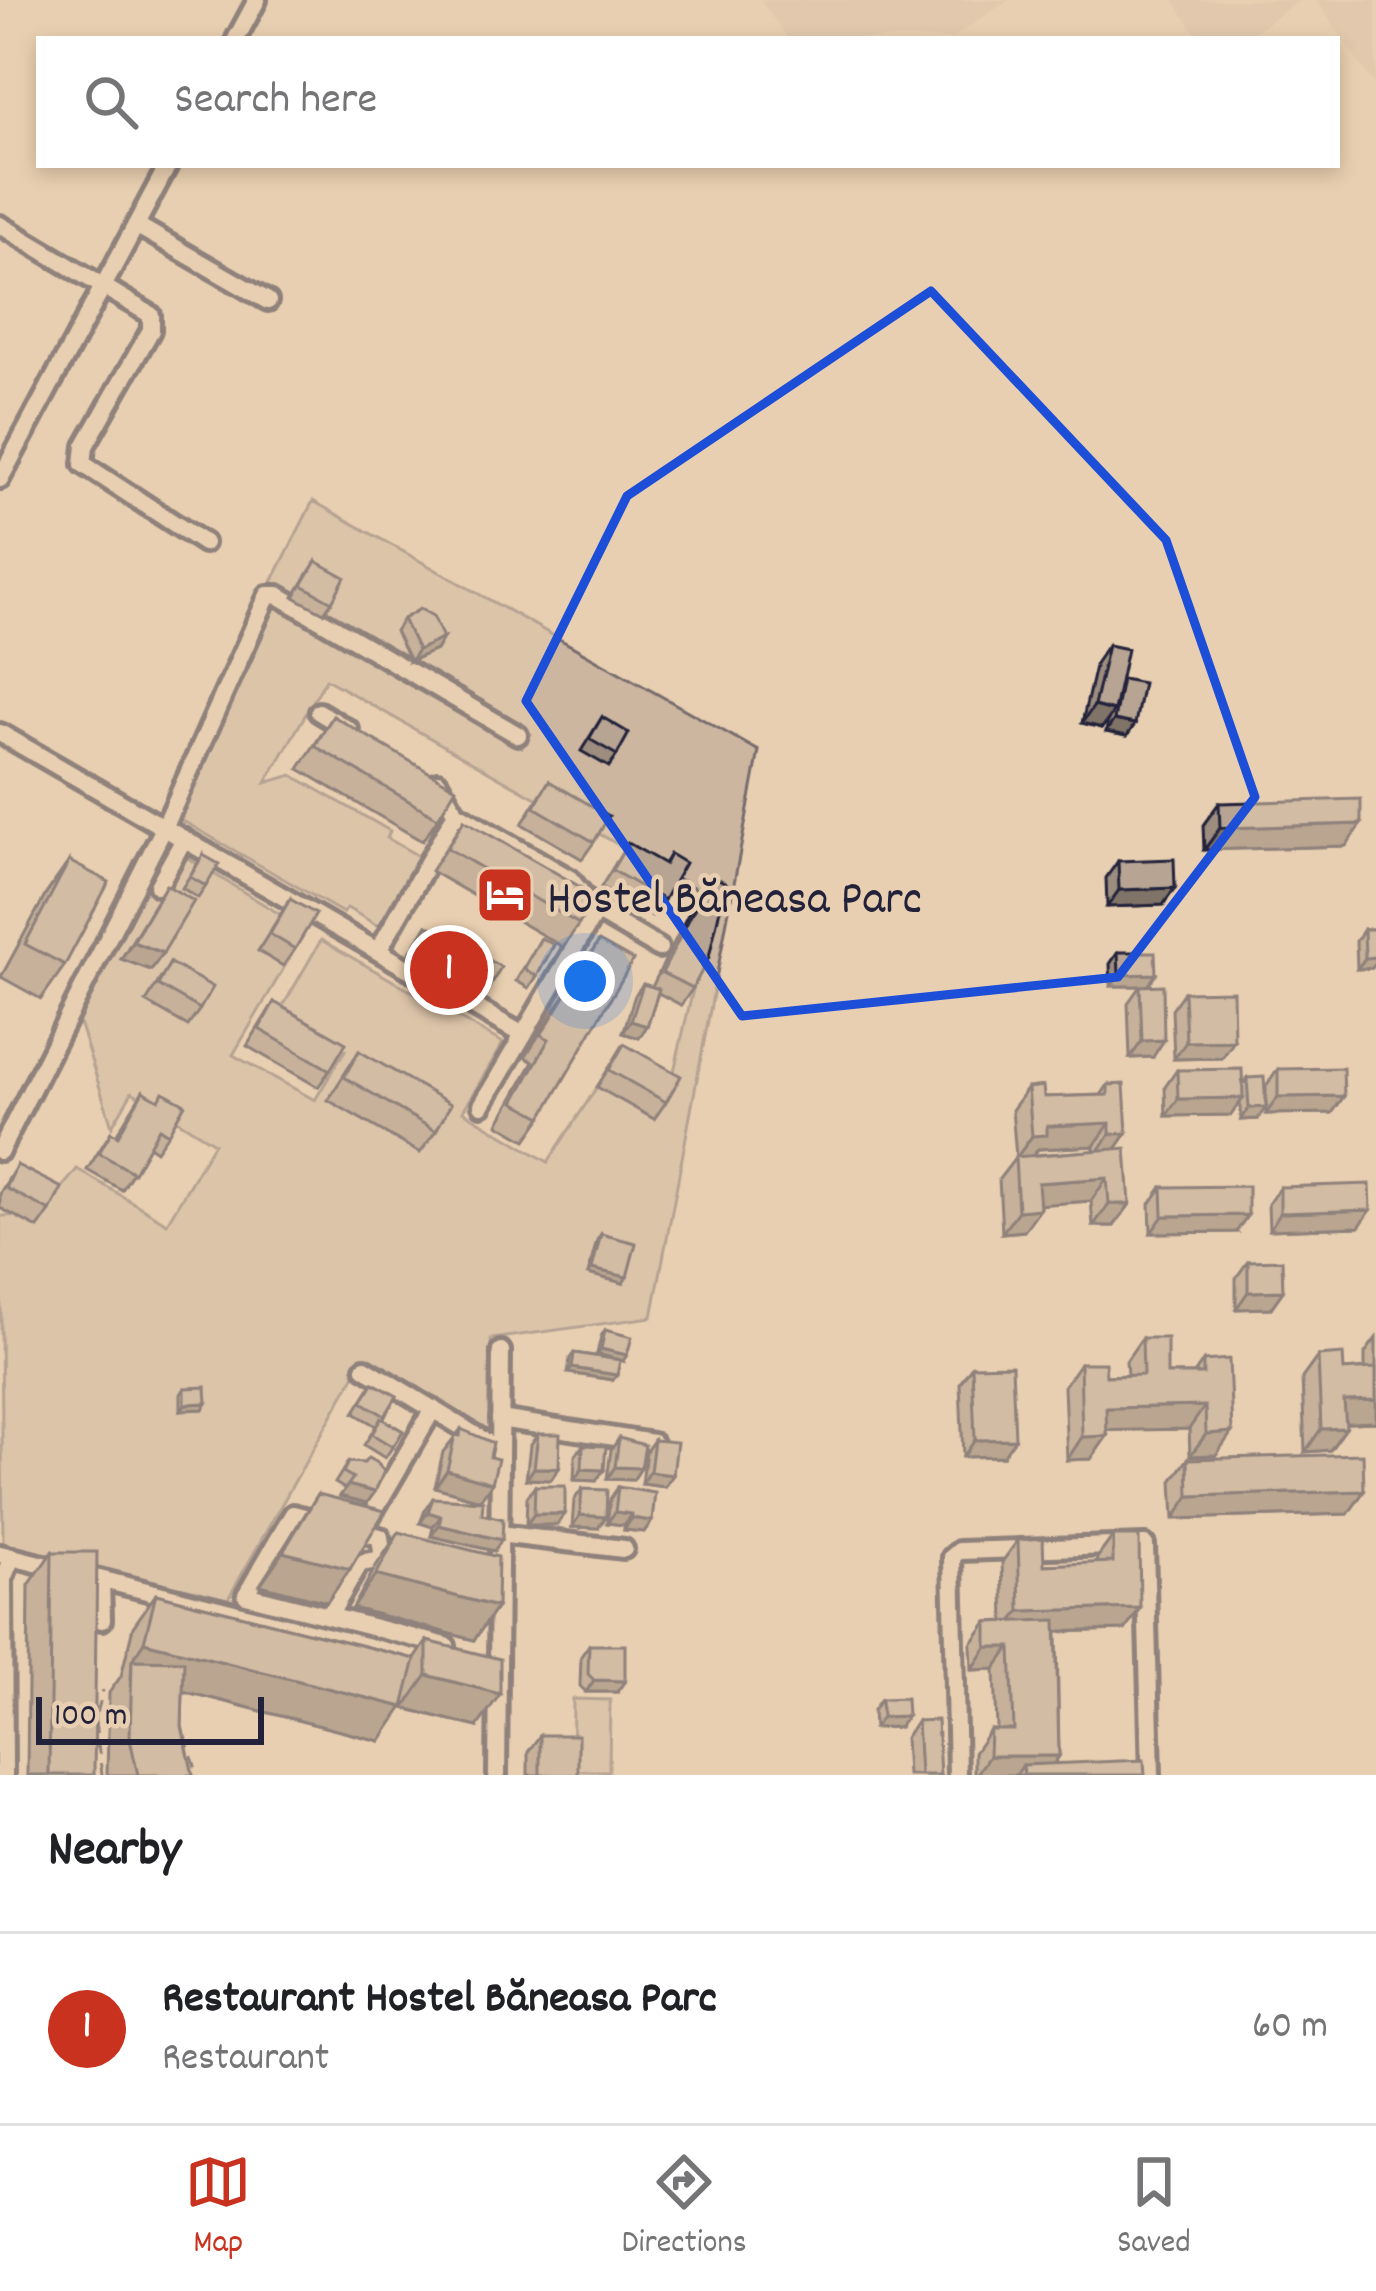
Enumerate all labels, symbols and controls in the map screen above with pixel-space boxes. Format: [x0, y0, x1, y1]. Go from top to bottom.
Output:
search box [36, 36, 1340, 168]
icon: search [78, 69, 144, 135]
text: Search here [174, 70, 377, 134]
hotel icon: Hostel Băneasa Parc [474, 864, 536, 926]
place label: Hostel Băneasa Parc [547, 868, 922, 937]
pin: 1 [410, 925, 488, 1015]
your location [555, 951, 615, 1011]
scale bar [36, 1691, 264, 1744]
text: 100 m [54, 1694, 127, 1741]
text: Nearby [48, 1817, 181, 1889]
text: Restaurant Hostel Băneasa Parc [162, 1969, 717, 2033]
text: 1 [83, 2001, 91, 2056]
text: 60 m [1252, 2001, 1328, 2056]
text: Restaurant [162, 2033, 329, 2088]
tab: Map [185, 2149, 251, 2268]
tab: Directions [622, 2149, 747, 2268]
tab: Saved [1117, 2149, 1191, 2268]

